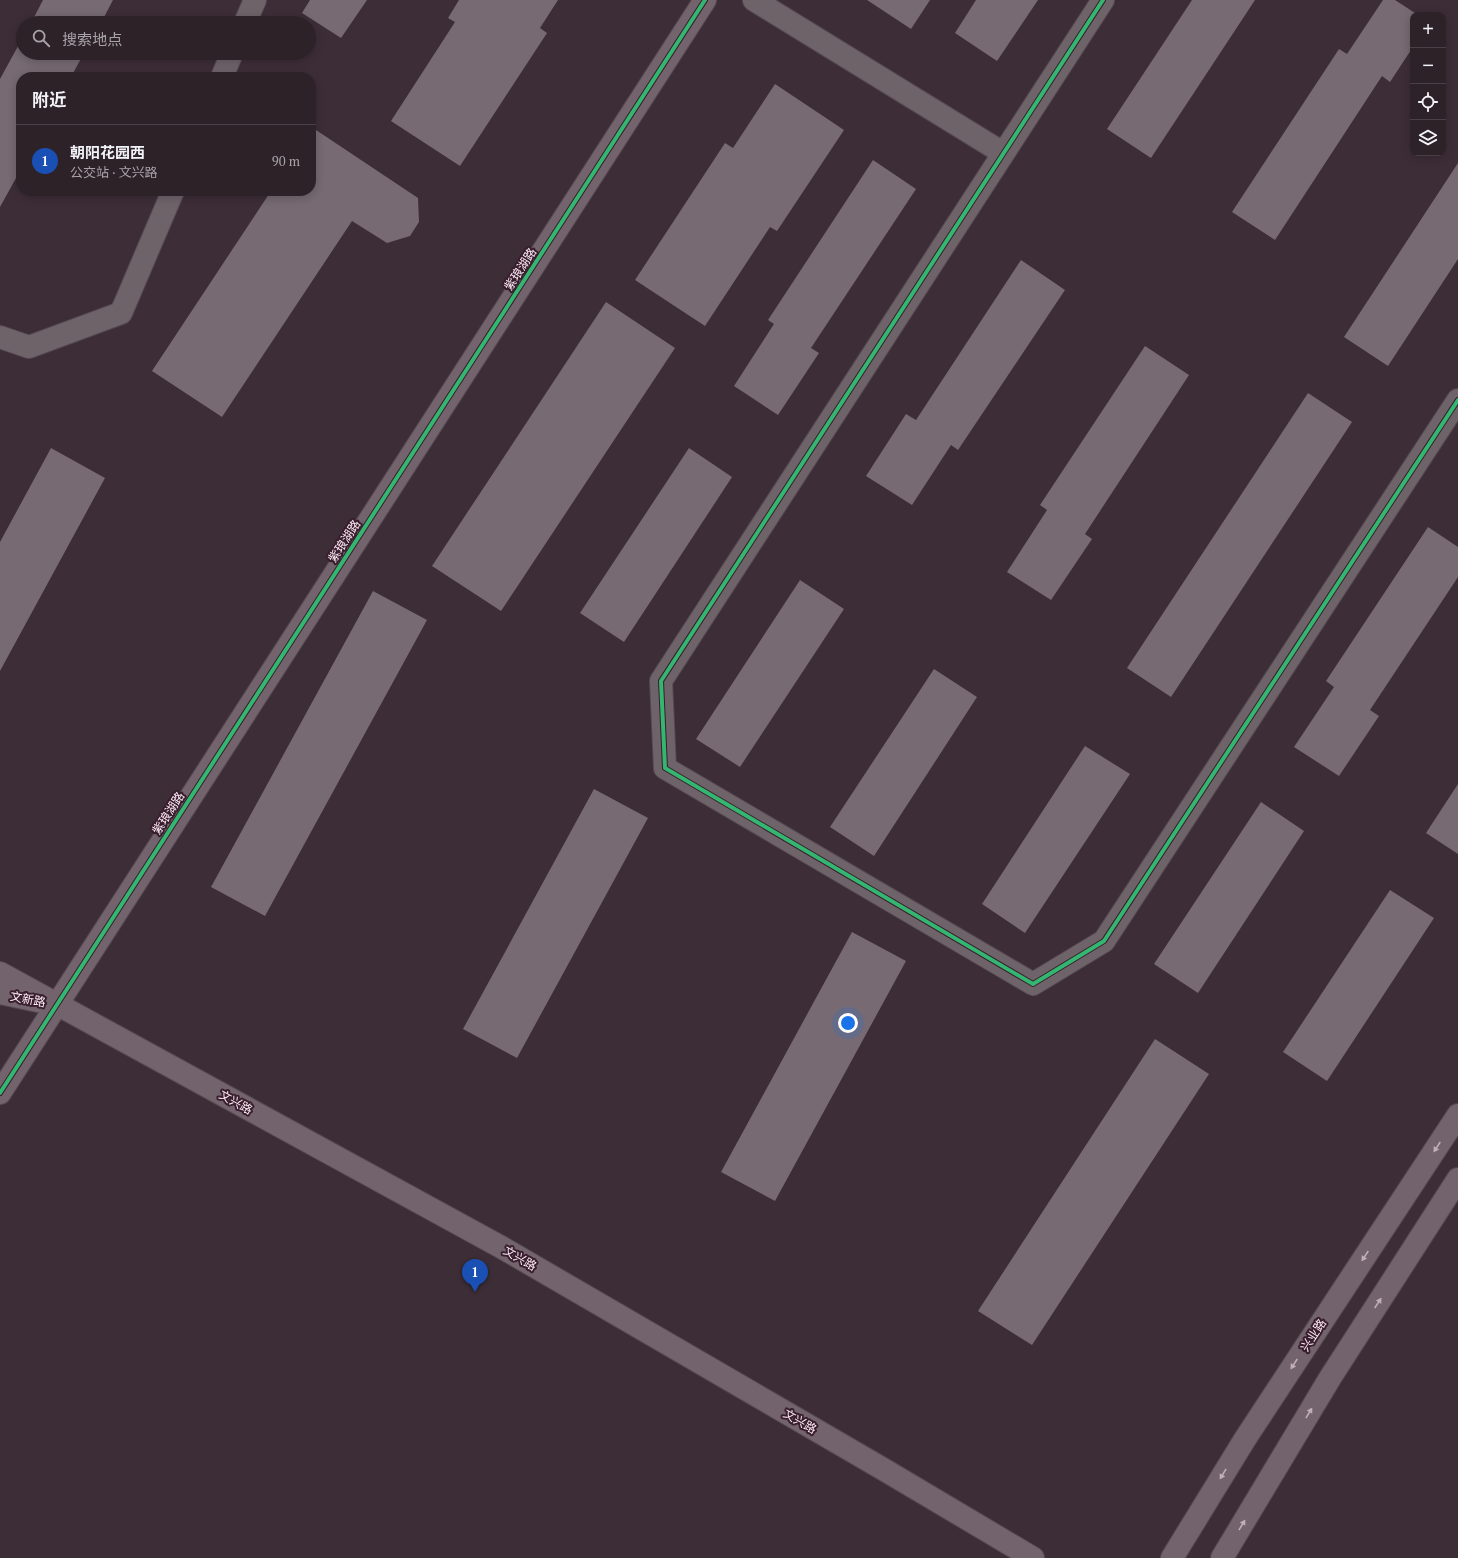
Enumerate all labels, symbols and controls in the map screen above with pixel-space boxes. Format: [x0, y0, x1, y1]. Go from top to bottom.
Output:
map controls [1410, 12, 1446, 156]
button: + [1410, 12, 1446, 48]
search box [16, 16, 316, 60]
icon: search [30, 27, 52, 49]
text: 搜索地点 [62, 29, 122, 49]
button: − [1410, 48, 1446, 84]
button: locate [1410, 84, 1446, 120]
text: 附近 [32, 88, 66, 111]
button: layers [1410, 120, 1446, 156]
text: 朝阳花园西 [70, 142, 145, 162]
text: 1 [41, 152, 49, 170]
text: 90 m [272, 152, 300, 170]
text: 公交站 · 文兴路 [70, 163, 157, 181]
street label: 紫琅湖路 [501, 245, 539, 293]
street label: 紫琅湖路 [325, 517, 363, 565]
street label: 紫琅湖路 [149, 789, 187, 837]
street label: 文新路 [9, 988, 47, 1010]
your location [838, 1013, 858, 1033]
street label: 文兴路 [217, 1087, 255, 1117]
one-way arrow [1433, 1141, 1440, 1153]
street label: 文兴路 [501, 1243, 539, 1273]
one-way arrow [1361, 1251, 1369, 1261]
pin: 1 [462, 1259, 488, 1292]
one-way arrow [1374, 1298, 1382, 1308]
street label: 兴业路 [1297, 1316, 1329, 1354]
one-way arrow [1290, 1359, 1297, 1370]
street label: 文兴路 [781, 1406, 819, 1436]
one-way arrow [1305, 1408, 1313, 1418]
one-way arrow [1220, 1468, 1227, 1480]
one-way arrow [1238, 1519, 1245, 1531]

